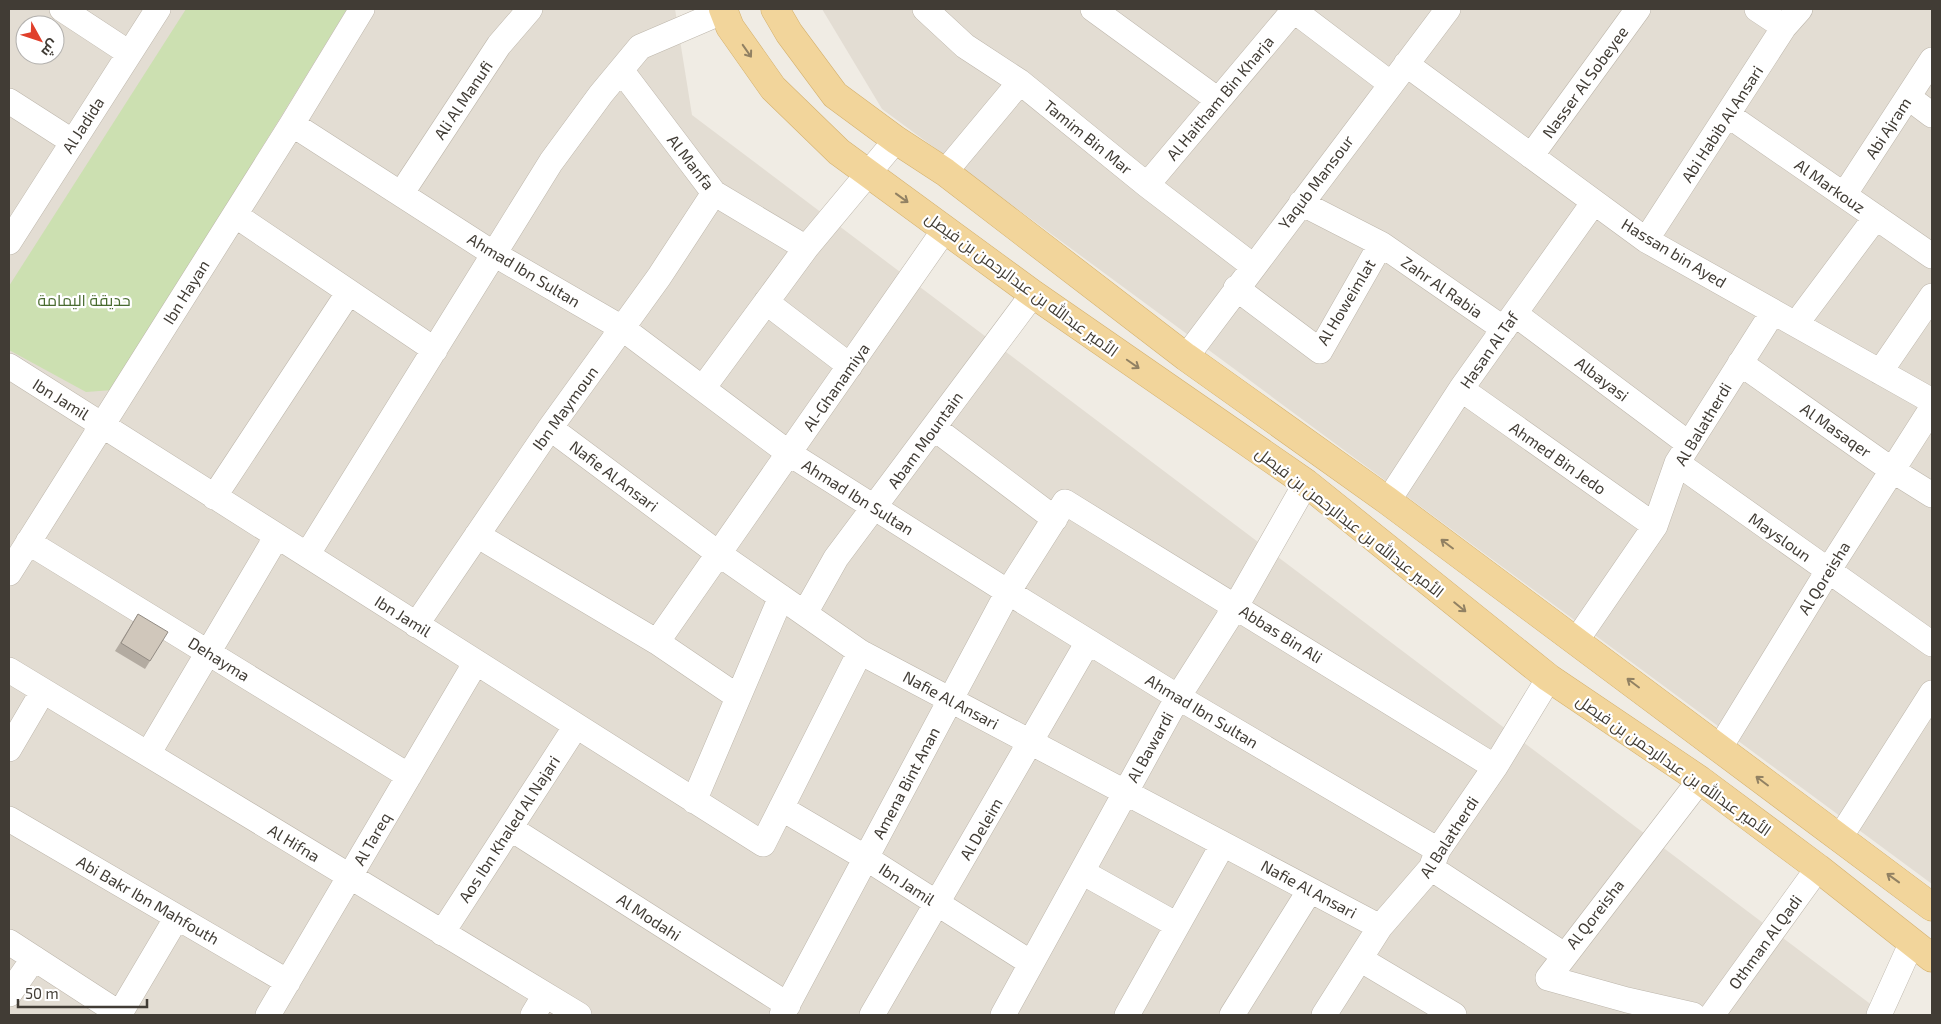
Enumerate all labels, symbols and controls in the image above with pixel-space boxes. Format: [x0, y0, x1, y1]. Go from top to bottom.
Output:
north arrow [15, 15, 65, 65]
street label: Nasser Al Sobeyee [1538, 22, 1631, 141]
street label: Al Haitham Bin Kharja [1162, 32, 1278, 164]
text: ش [37, 36, 63, 61]
one-way arrow [742, 44, 752, 58]
street label: Ali Al Manufi [429, 57, 496, 143]
street label: Abi Habib Al Ansari [1677, 62, 1766, 186]
street label: Al Jadida [57, 93, 108, 156]
street label: Abi Ajram [1861, 93, 1915, 163]
street label: Tamim Bin Mar [1040, 95, 1137, 178]
street label: Al Manfa [664, 130, 719, 193]
street label: Yaqub Mansour [1274, 130, 1357, 232]
street label: Al Markouz [1792, 154, 1869, 217]
one-way arrow [895, 192, 908, 203]
street label: الأمير عبدالله بن عبدالرحمن بن فيصل [921, 207, 1122, 361]
street label: Hassan bin Ayed [1618, 214, 1730, 291]
street label: Ahmad Ibn Sultan [465, 228, 584, 311]
street label: Zahr Al Rabia [1398, 252, 1487, 322]
street label: Al Howeimlat [1312, 255, 1379, 348]
street label: Ibn Hayan [158, 256, 213, 327]
park label: حديقة اليمامة [37, 290, 131, 310]
street label: Hasan Al Taf [1455, 307, 1522, 392]
street label: Al-Ghanamiya [798, 339, 873, 434]
street label: Albayasi [1572, 352, 1633, 405]
one-way arrow [1126, 359, 1140, 369]
street label: Ibn Maymoun [528, 362, 601, 453]
street label: Ibn Jamil [30, 374, 93, 423]
street label: Al Balatherdi [1670, 379, 1735, 469]
street label: Abam Mountain [883, 388, 966, 492]
street label: Al Masaqer [1797, 398, 1876, 461]
street label: Ahmed Bin Jedo [1506, 417, 1610, 498]
street label: Nafie Al Ansari [566, 436, 662, 515]
street label: الأمير عبدالله بن عبدالرحمن بن فيصل [1251, 442, 1448, 603]
street label: Ahmad Ibn Sultan [799, 455, 918, 539]
street label: Maysloun [1745, 508, 1815, 565]
street label: Al Qoreisha [1794, 538, 1854, 618]
one-way arrow [1440, 539, 1454, 549]
street label: Ibn Jamil [372, 591, 435, 640]
street label: Abbas Bin Ali [1236, 601, 1326, 666]
one-way arrow [1453, 601, 1466, 612]
street label: Dehayma [185, 632, 253, 685]
street label: Nafie Al Ansari [900, 666, 1002, 733]
street label: Ahmad Ibn Sultan [1143, 669, 1262, 752]
one-way arrow [1627, 678, 1640, 689]
street label: الأمير عبدالله بن عبدالرحمن بن فيصل [1572, 690, 1775, 841]
street label: Al Bawardi [1122, 708, 1177, 785]
street label: Amena Bint Anan [868, 724, 943, 842]
street label: Aos Ibn Khaled Al Najari [454, 752, 564, 906]
one-way arrow [1756, 776, 1769, 787]
street label: Al Balatherdi [1415, 792, 1482, 881]
street label: Al Deleim [955, 794, 1006, 863]
street label: Al Tareq [349, 809, 394, 869]
street label: Al Hifna [265, 820, 323, 865]
street label: Abi Bakr Ibn Mahfouth [74, 851, 223, 948]
street label: Nafie Al Ansari [1258, 855, 1360, 922]
street label: Ibn Jamil [876, 859, 939, 909]
one-way arrow [1886, 873, 1900, 883]
street label: Al Qoreisha [1562, 875, 1628, 953]
street label: Al Modahi [614, 889, 685, 944]
street label: Othman Al Qadi [1724, 891, 1806, 993]
scale bar [18, 976, 146, 1008]
text: 50 m [25, 984, 59, 1002]

